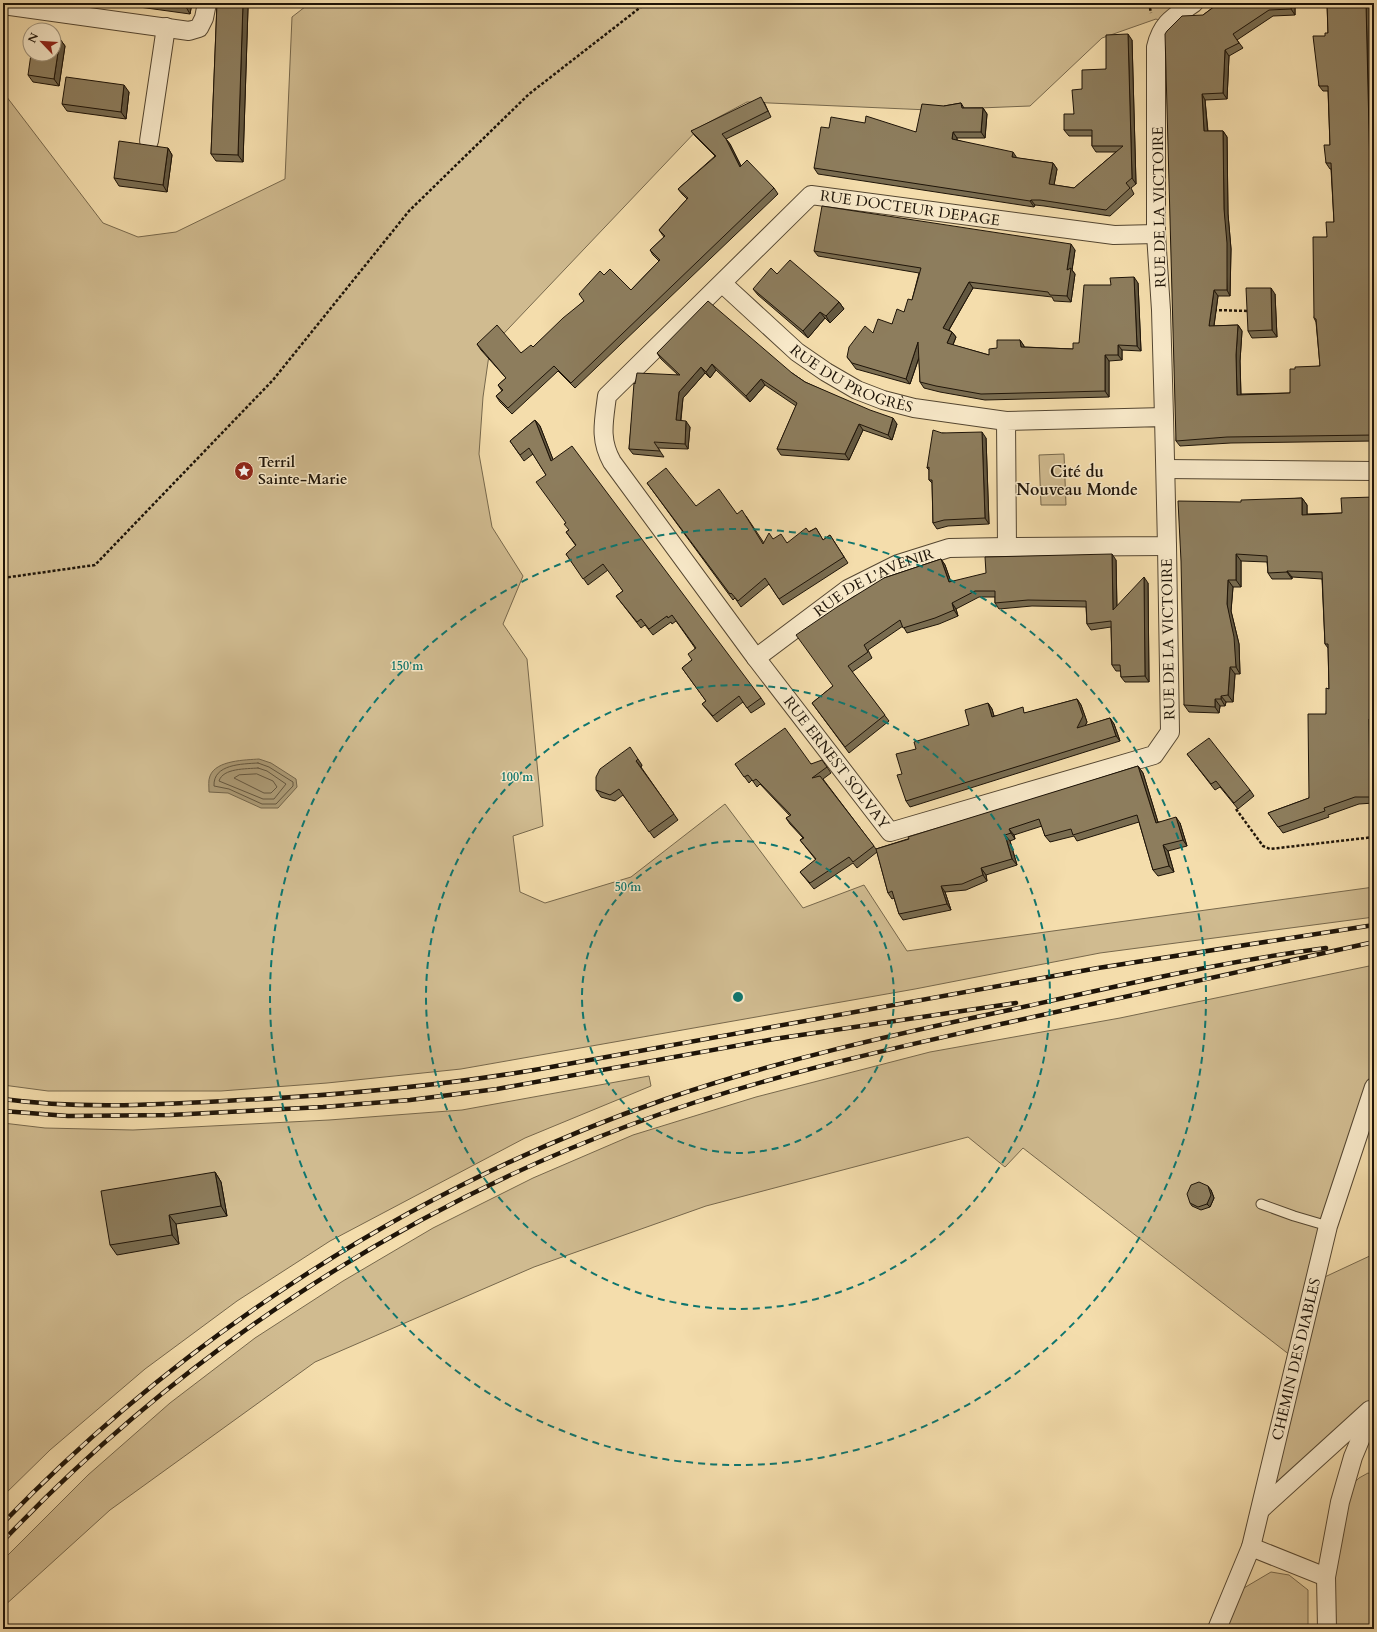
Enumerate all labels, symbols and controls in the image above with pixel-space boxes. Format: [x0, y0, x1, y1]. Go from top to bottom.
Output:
north arrow [22, 22, 62, 62]
text: N [25, 30, 42, 45]
street label: RUE DE LA VICTOIRE [1148, 126, 1170, 288]
street label: RUE DOCTEUR DEPAGE [819, 185, 1001, 231]
street label: RUE DU PROGRÈS [786, 340, 915, 417]
place label: Terril Sainte-Marie [258, 452, 347, 489]
place icon: Terril Sainte-Marie [233, 460, 255, 482]
district label: Cité du Nouveau Monde [1016, 461, 1138, 501]
street label: RUE DE L'AVENIR [810, 543, 937, 621]
street label: RUE DE LA VICTOIRE [1157, 558, 1179, 720]
text: 150 m [391, 658, 424, 674]
street label: RUE ERNEST SOLVAY [779, 692, 895, 834]
text: 100 m [501, 769, 534, 785]
text: 50 m [615, 879, 642, 895]
centre of rings [731, 990, 745, 1004]
street label: CHEMIN DES DIABLES [1267, 1276, 1325, 1442]

